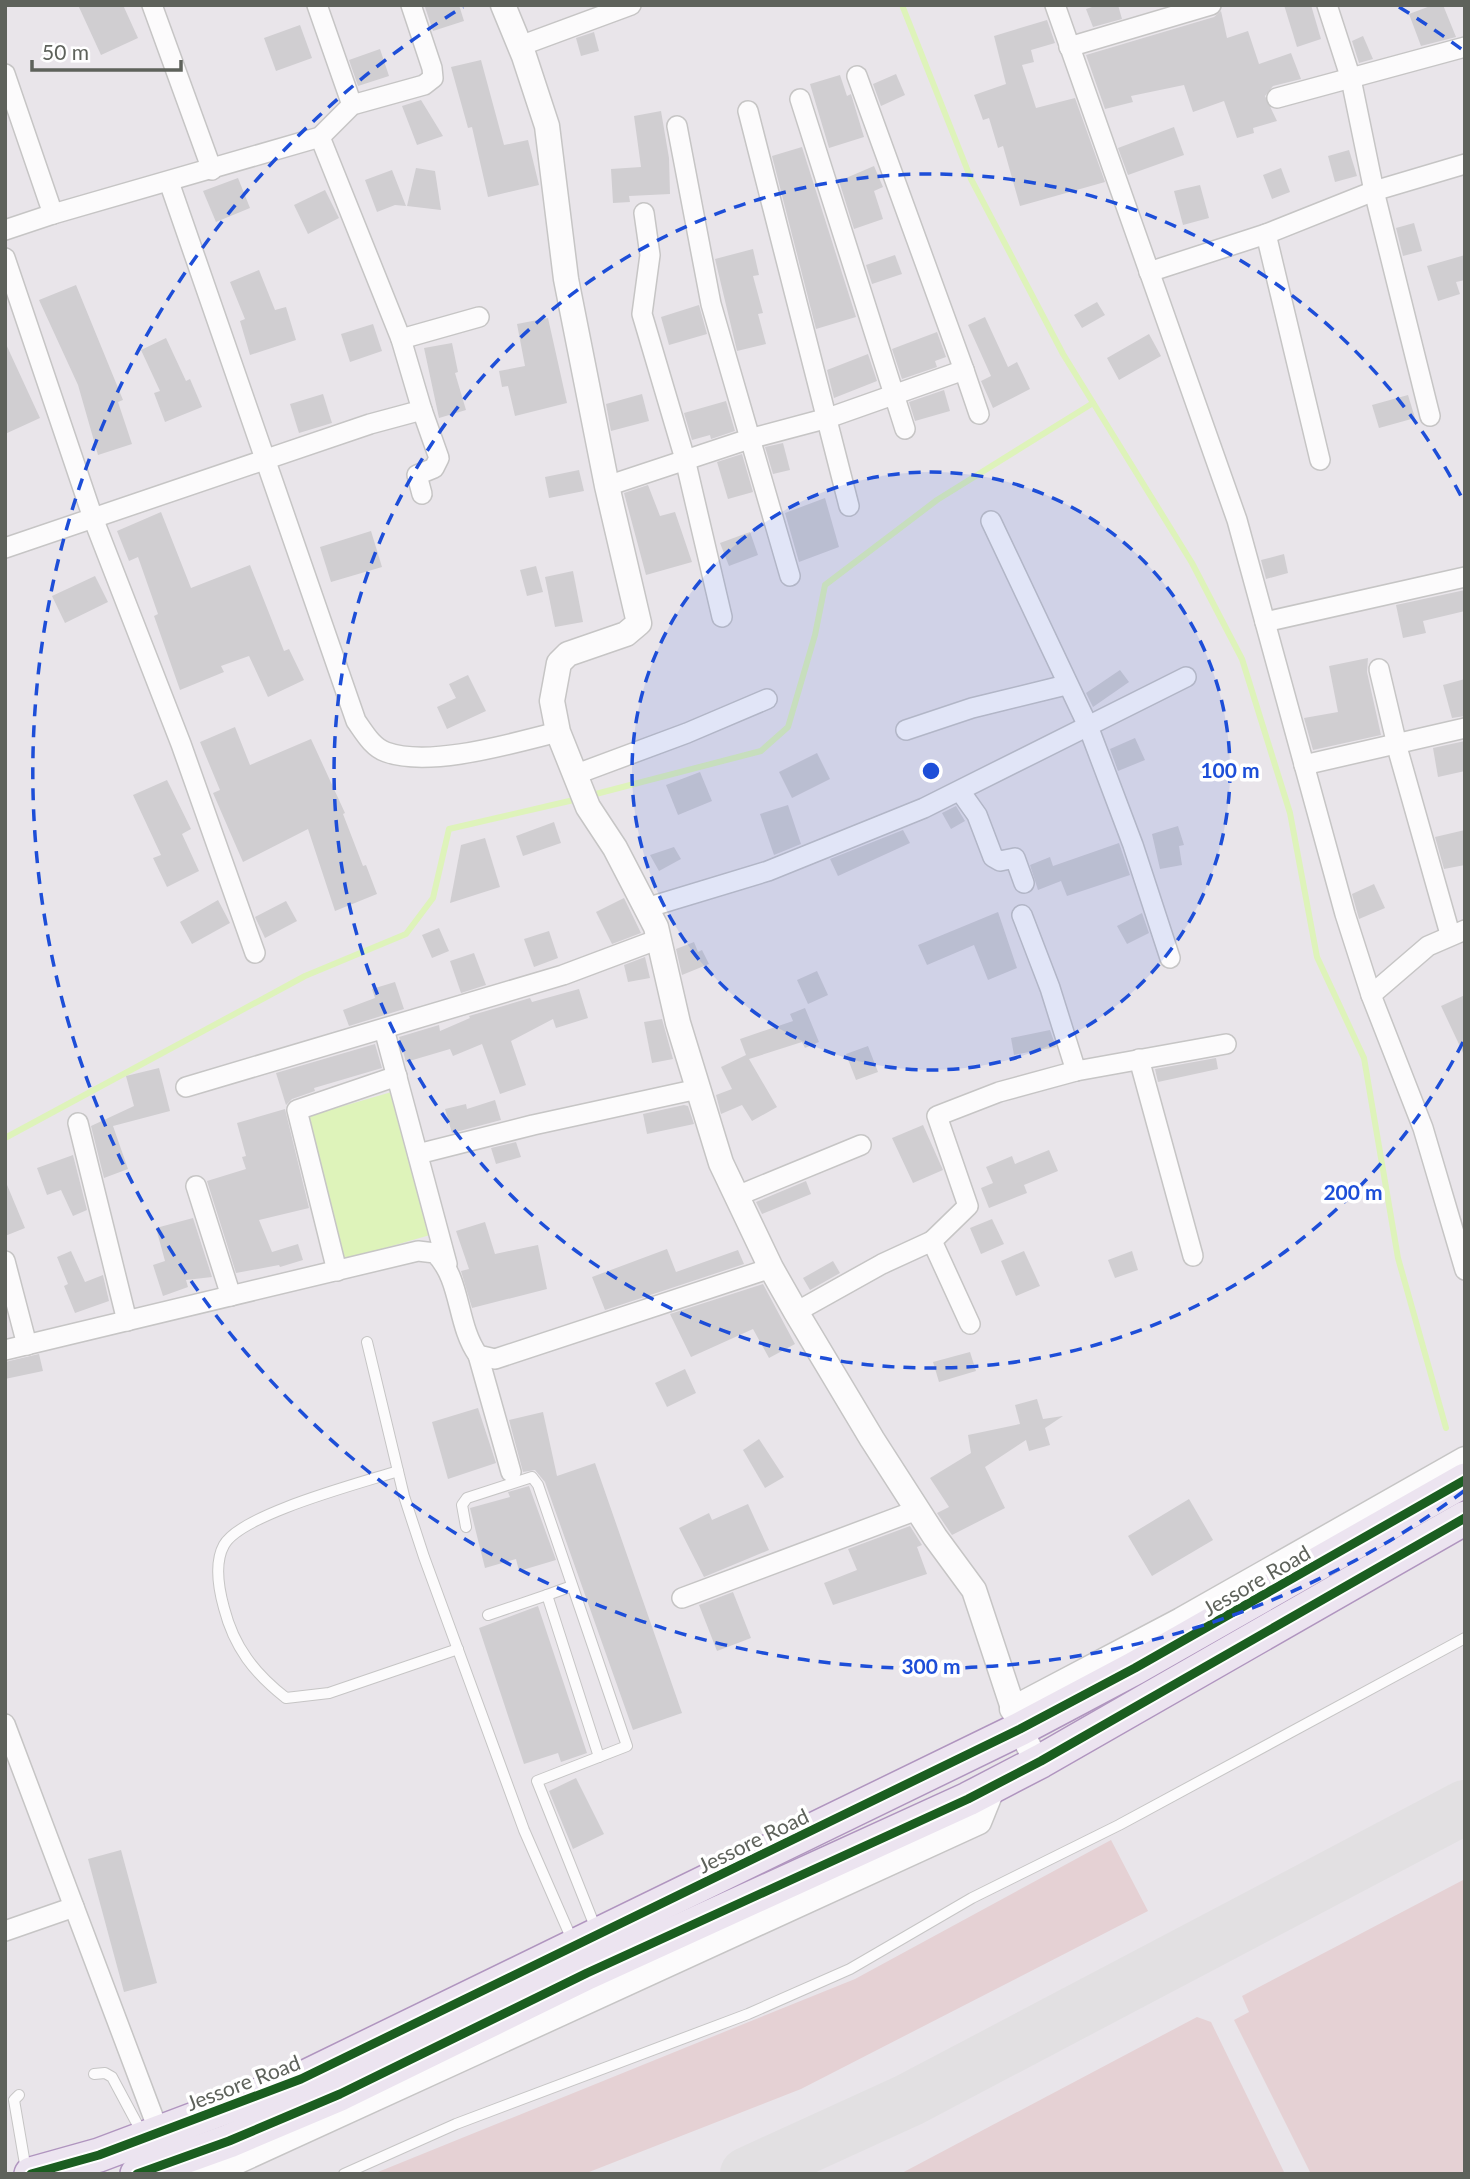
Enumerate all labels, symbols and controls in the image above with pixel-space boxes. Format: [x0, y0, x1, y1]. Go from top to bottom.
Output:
scale bar [32, 28, 180, 72]
text: 50 m [42, 39, 89, 64]
text: 100 m [1200, 757, 1260, 782]
centre of rings [919, 759, 943, 783]
text: 200 m [1323, 1179, 1383, 1204]
street label: Jessore Road [1198, 1539, 1314, 1621]
text: 300 m [901, 1653, 961, 1678]
street label: Jessore Road [694, 1802, 812, 1878]
street label: Jessore Road [183, 2049, 303, 2115]

